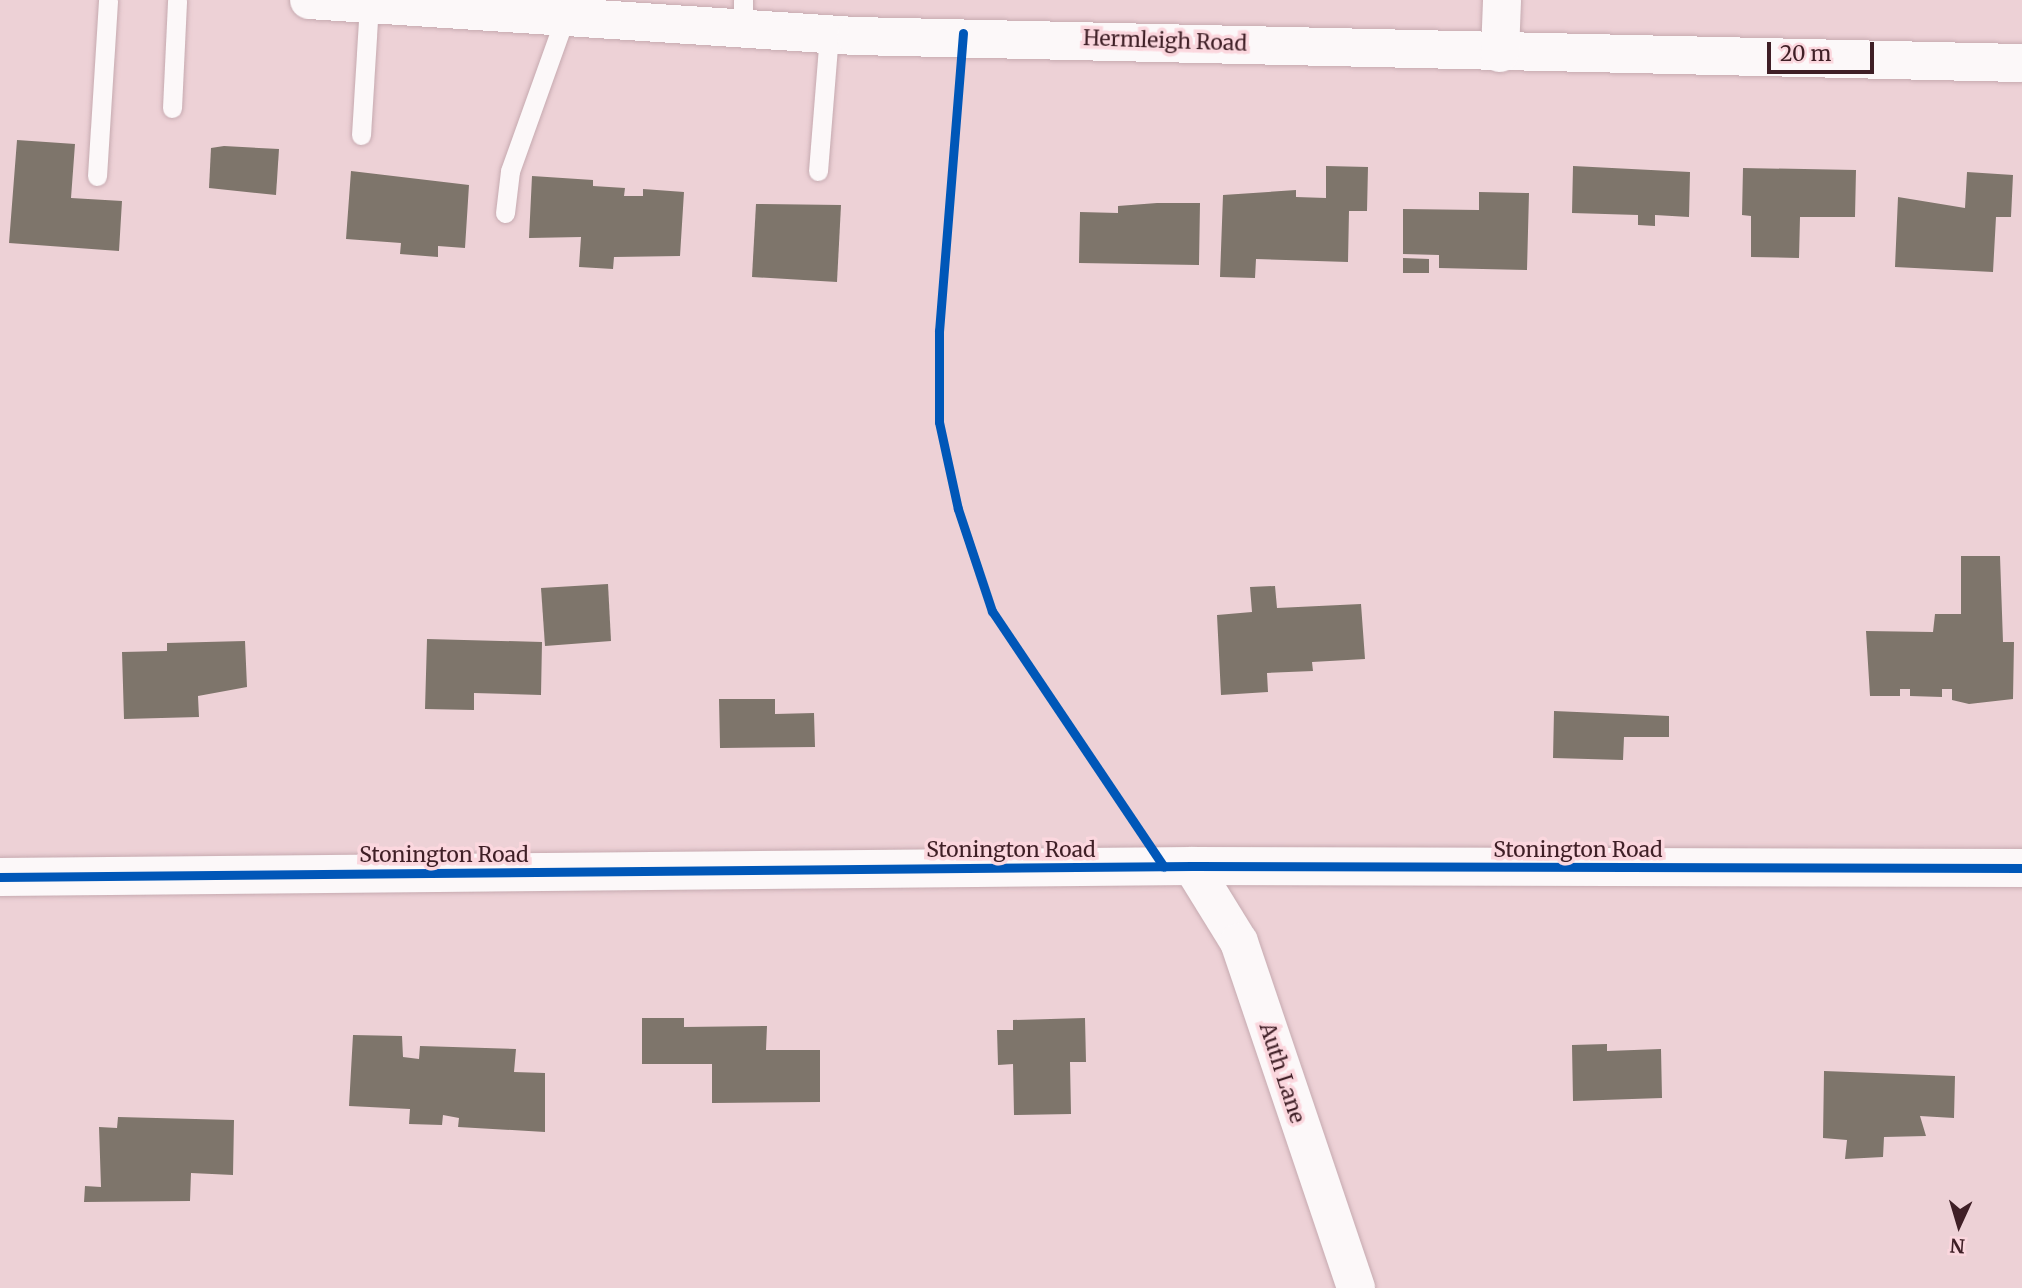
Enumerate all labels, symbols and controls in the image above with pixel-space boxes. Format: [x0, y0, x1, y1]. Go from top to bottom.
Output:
street label: Hermleigh Road [1083, 26, 1247, 56]
scale bar [1770, 28, 1877, 72]
text: 20 m [1780, 40, 1831, 67]
street label: Stonington Road [926, 837, 1096, 863]
street label: Stonington Road [1493, 837, 1663, 863]
street label: Stonington Road [359, 842, 529, 868]
street label: Auth Lane [1254, 1020, 1310, 1126]
north arrow [1924, 1190, 1994, 1260]
text: N [1949, 1233, 1966, 1258]

